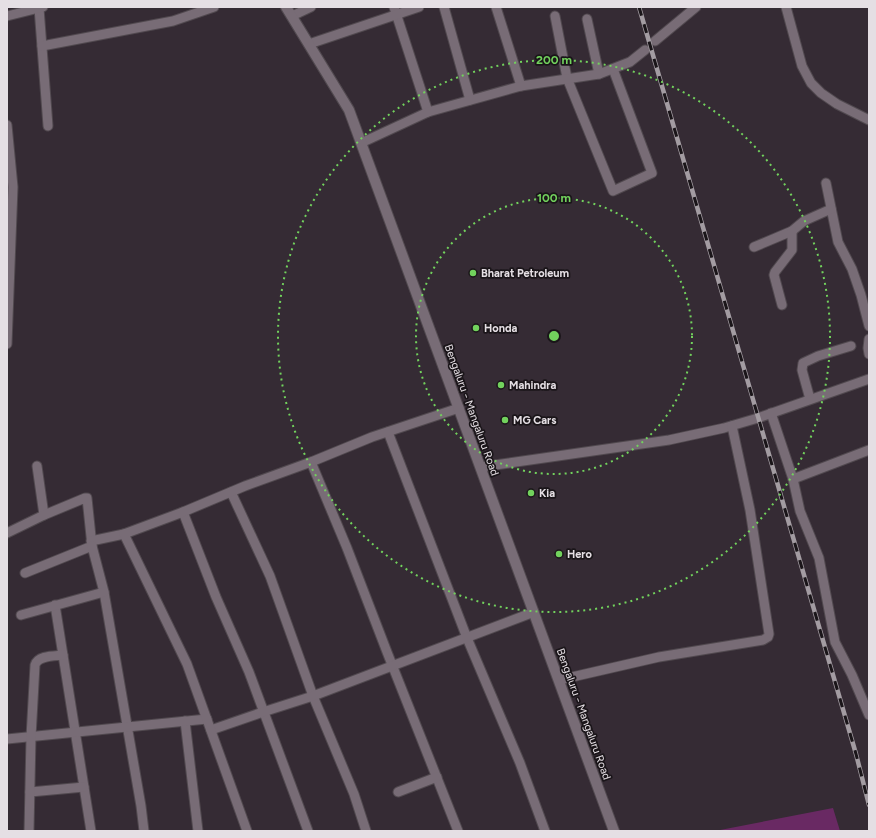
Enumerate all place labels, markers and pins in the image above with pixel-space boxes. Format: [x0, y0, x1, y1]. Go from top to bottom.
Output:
place label: Bharat Petroleum [481, 267, 570, 280]
marker: Bharat Petroleum [468, 268, 478, 278]
place label: Honda [484, 322, 517, 335]
marker: Honda [471, 323, 481, 333]
centre of rings [547, 329, 561, 343]
place label: Mahindra [509, 379, 556, 392]
marker: Mahindra [496, 380, 506, 390]
place label: MG Cars [513, 414, 556, 427]
marker: MG Cars [500, 415, 510, 425]
place label: Kia [539, 487, 555, 500]
marker: Kia [526, 488, 536, 498]
place label: Hero [567, 548, 593, 561]
marker: Hero [554, 549, 564, 559]

